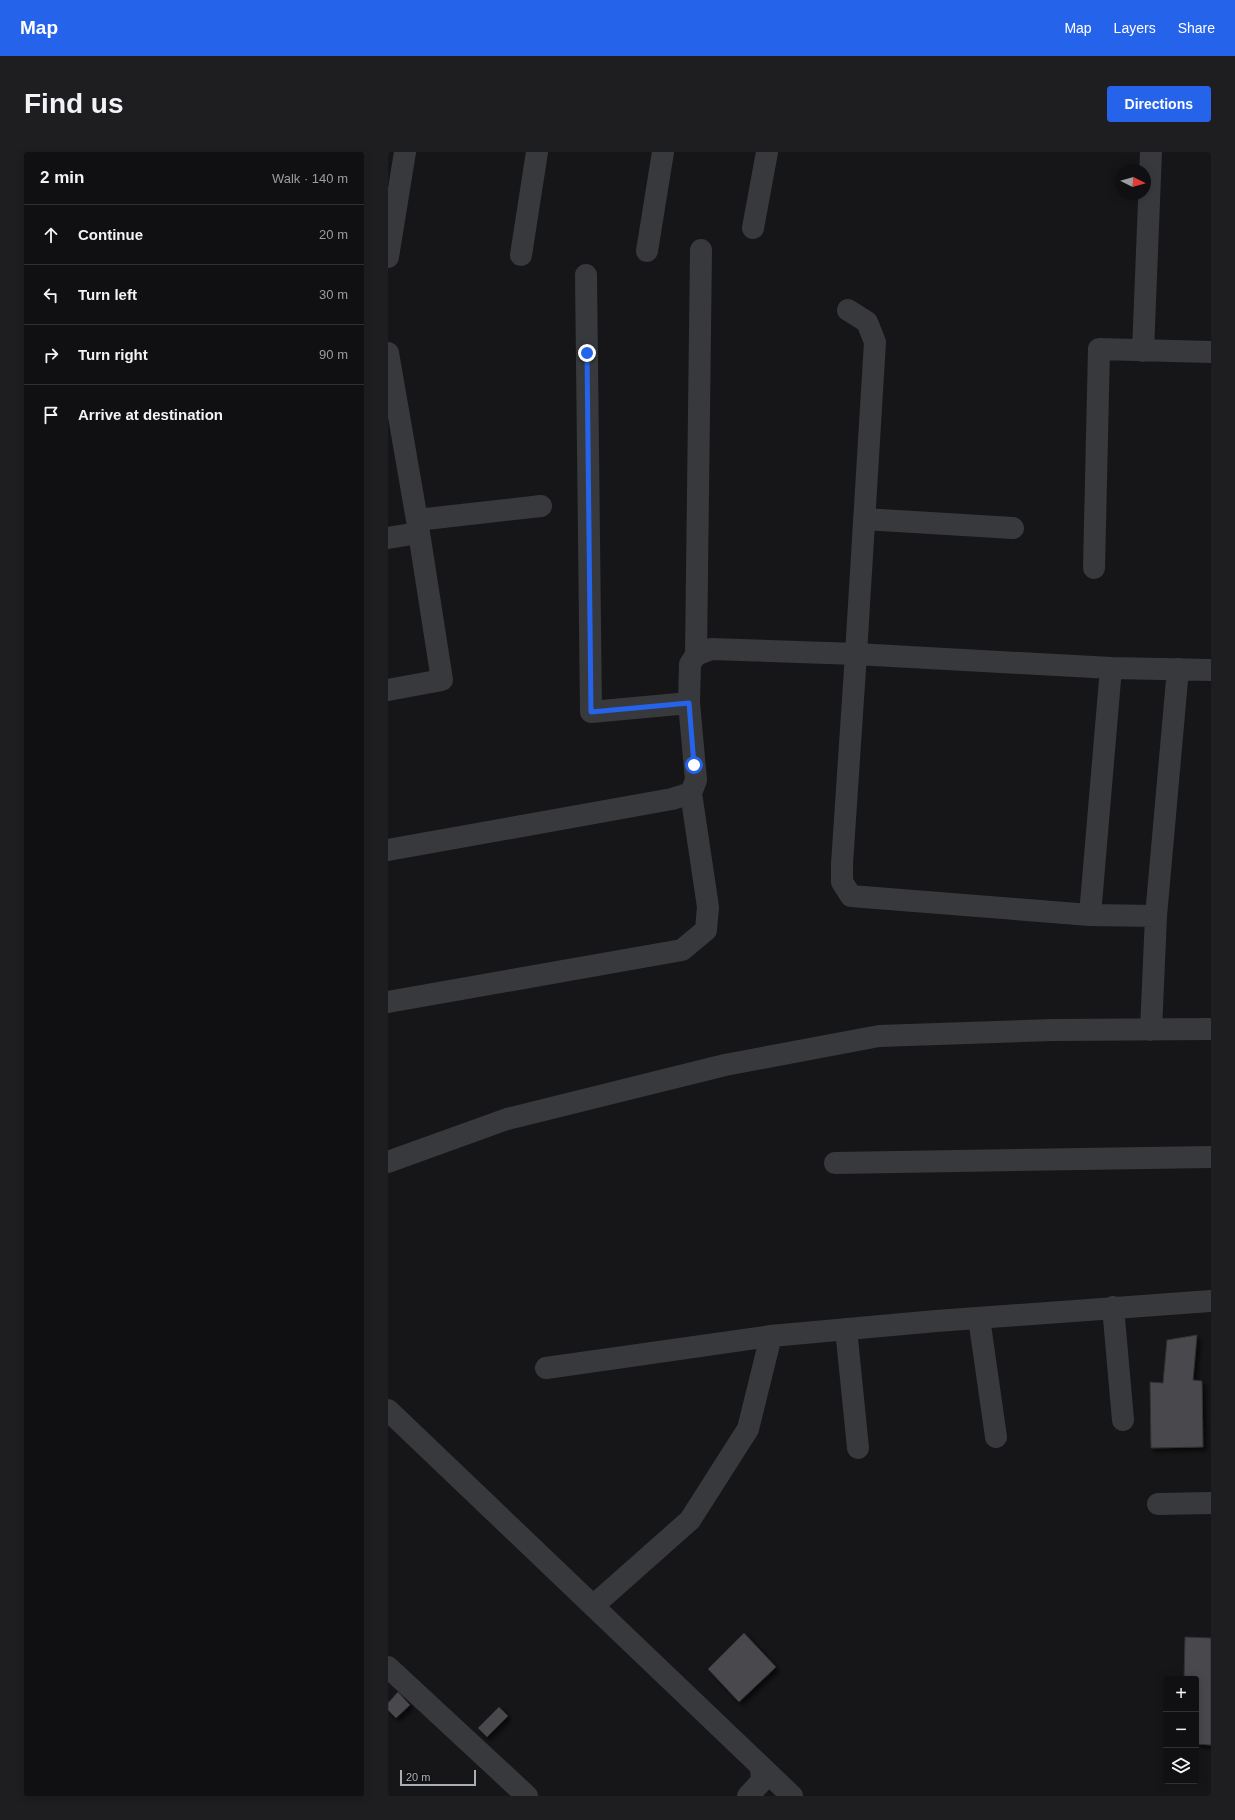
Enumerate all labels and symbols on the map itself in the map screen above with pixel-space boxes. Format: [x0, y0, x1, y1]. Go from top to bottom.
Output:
north arrow [1115, 164, 1151, 200]
route end [578, 344, 596, 362]
route start [685, 756, 703, 774]
scale bar [400, 1768, 476, 1787]

